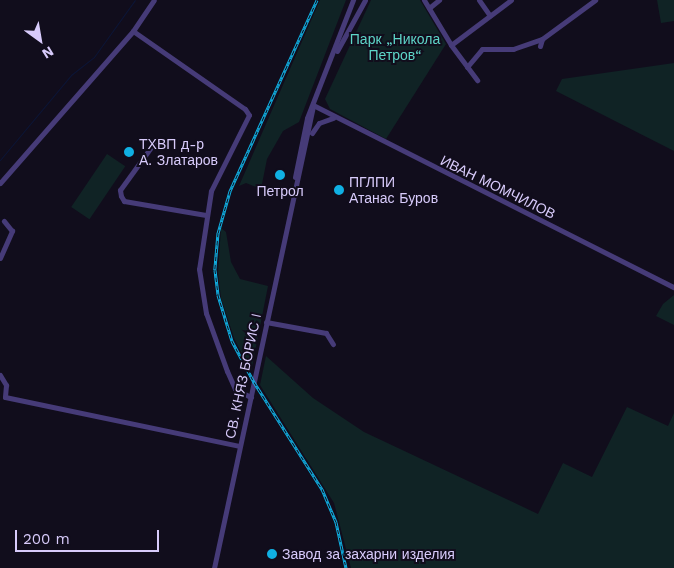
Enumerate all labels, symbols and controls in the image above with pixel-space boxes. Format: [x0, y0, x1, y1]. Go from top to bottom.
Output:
north arrow [15, 15, 65, 65]
park label: Парк „Никола Петров“ [350, 31, 440, 64]
text: N [39, 43, 57, 62]
place label: ТХВП д-р А. Златаров [139, 136, 218, 168]
marker: ТХВП д-р А. Златаров [123, 146, 135, 158]
street label: ИВАН МОМЧИЛОВ [438, 152, 558, 222]
marker: Петрол [274, 169, 286, 181]
place label: ПГЛПИ Атанас Буров [349, 174, 438, 206]
place label: Петрол [256, 183, 304, 199]
marker: ПГЛПИ Атанас Буров [333, 184, 345, 196]
street label: СВ. КНЯЗ БОРИС I [221, 312, 265, 440]
scale bar [18, 520, 161, 552]
text: 200 m [23, 530, 70, 548]
place label: Завод за захарни изделия [282, 546, 455, 562]
marker: Завод за захарни изделия [266, 548, 278, 560]

